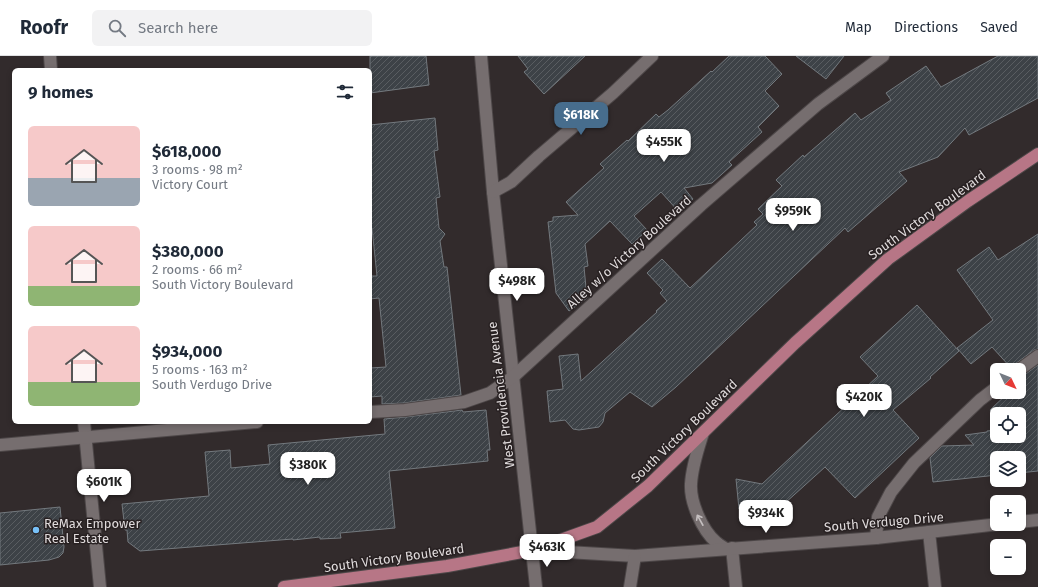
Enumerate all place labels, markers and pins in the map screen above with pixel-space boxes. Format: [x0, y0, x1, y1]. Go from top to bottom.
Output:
pin: $618K [553, 102, 609, 136]
pin: $455K [636, 129, 692, 163]
pin: $959K [765, 198, 821, 232]
pin: $498K [489, 268, 545, 302]
pin: $420K [836, 384, 892, 418]
pin: $380K [280, 452, 336, 486]
pin: $601K [76, 469, 132, 503]
pin: $934K [738, 500, 794, 534]
place label: ReMax Empower Real Estate [44, 516, 140, 546]
marker: ReMax Empower Real Estate [31, 525, 41, 535]
pin: $463K [519, 534, 575, 568]

